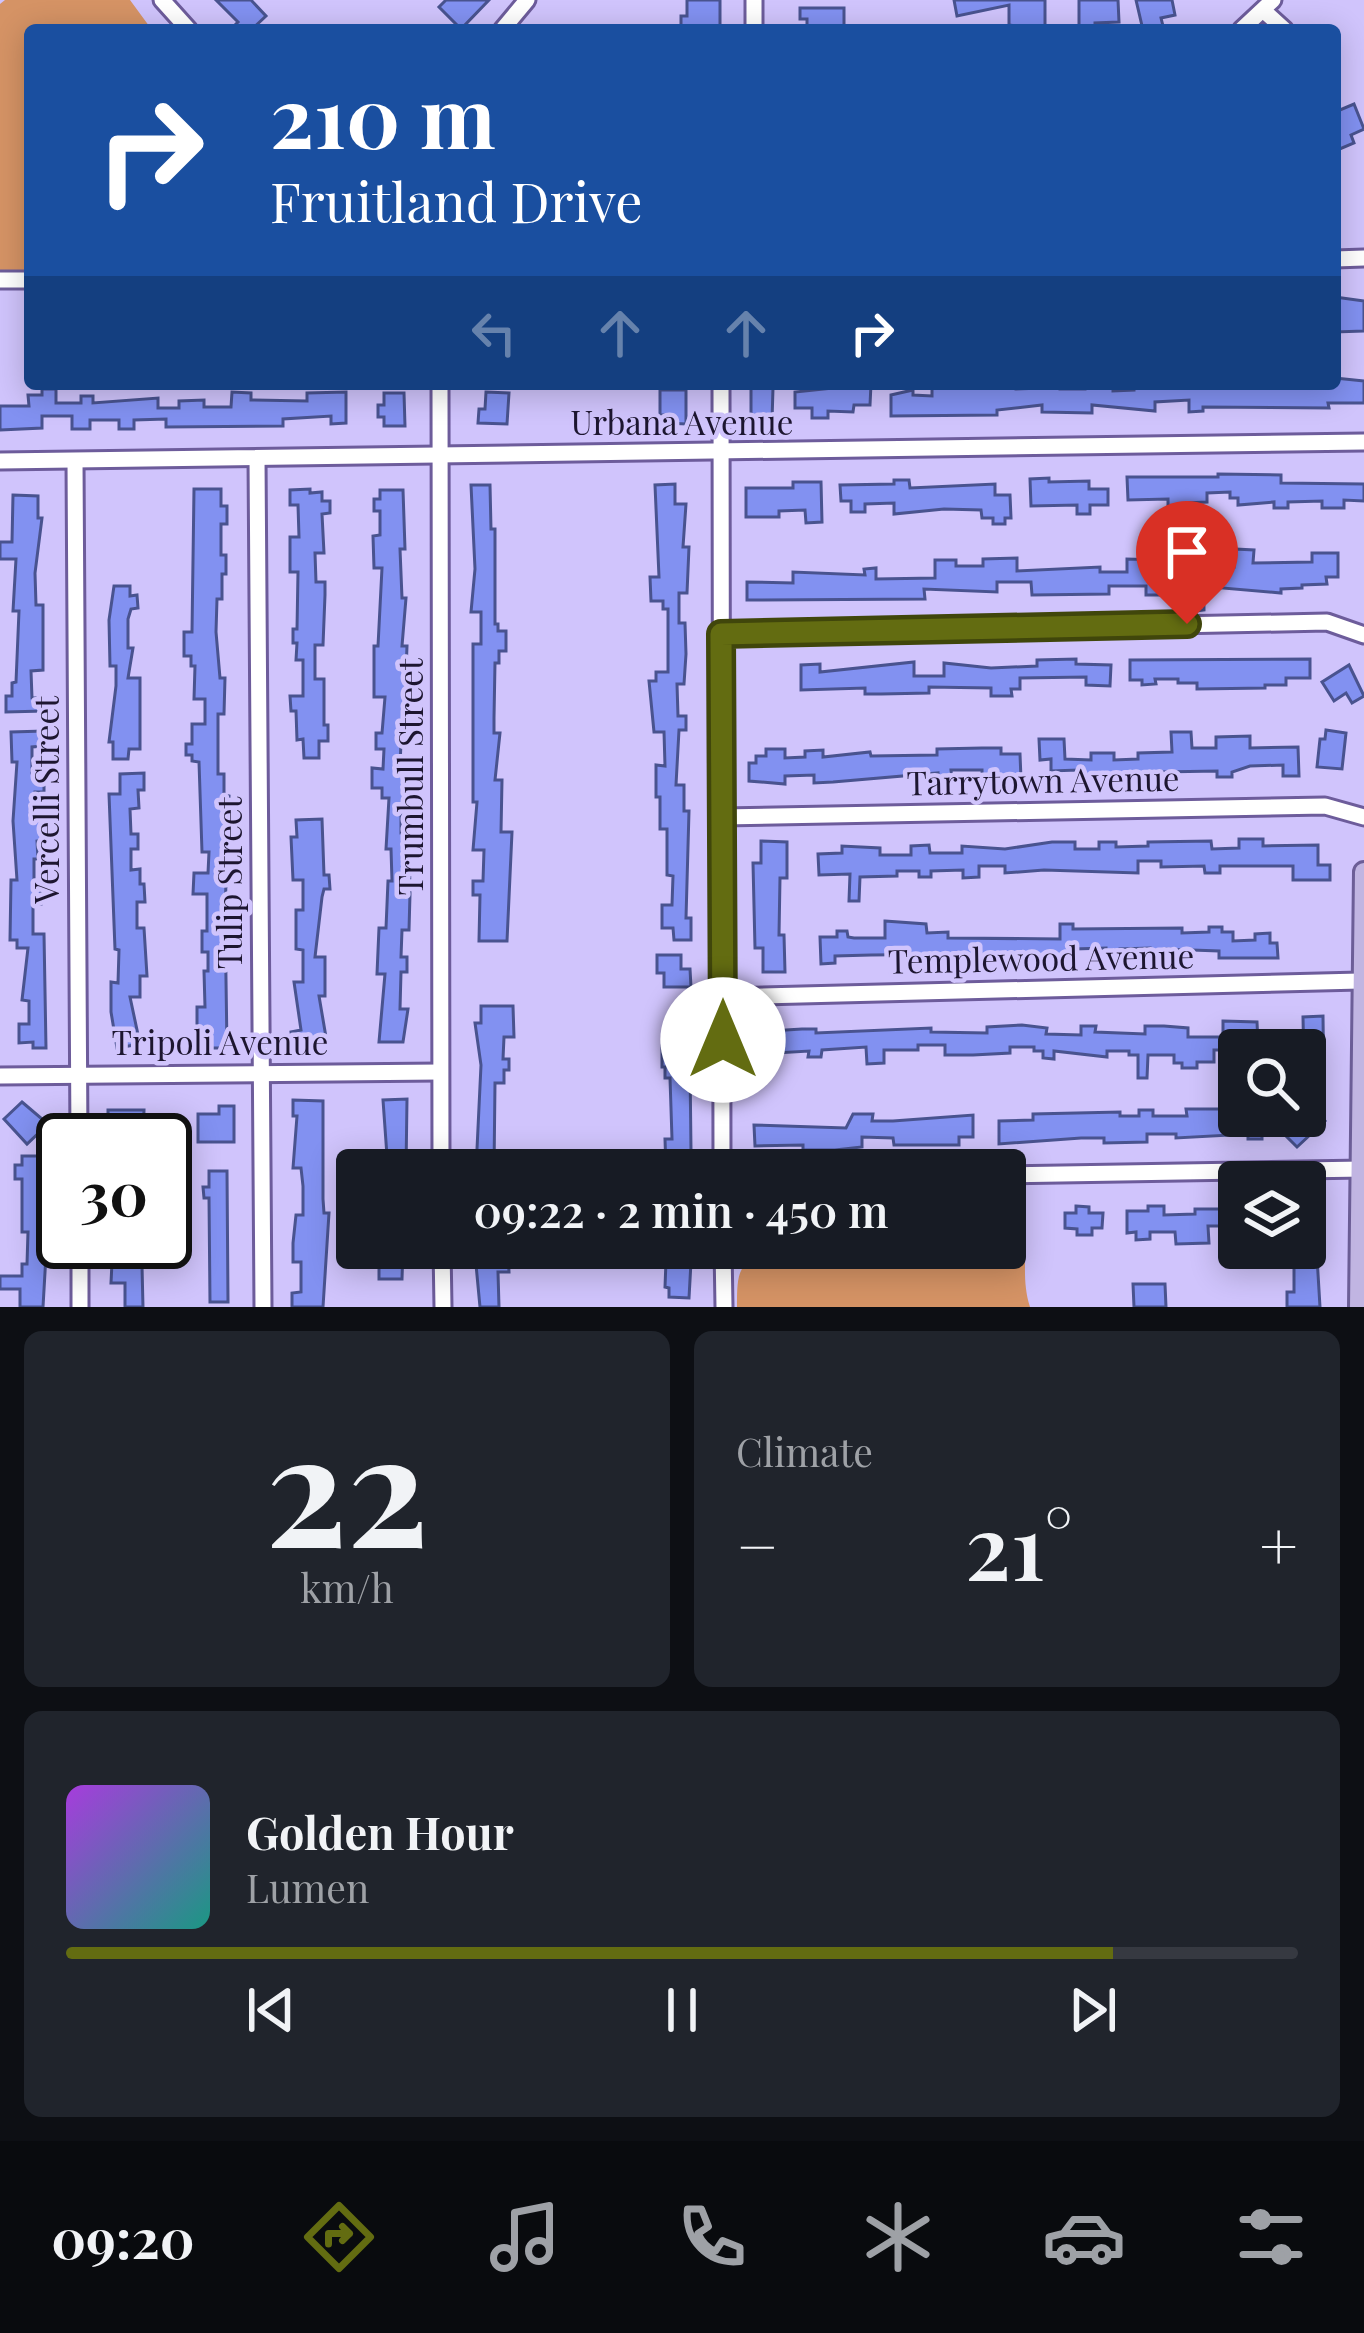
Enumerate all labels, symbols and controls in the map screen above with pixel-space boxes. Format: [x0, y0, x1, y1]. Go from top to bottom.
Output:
text: 210 m [270, 58, 496, 170]
icon: right [72, 72, 228, 228]
text: Fruitland Drive [270, 165, 643, 237]
icon: left [461, 300, 527, 366]
icon: ahead [587, 300, 653, 366]
icon: ahead [713, 300, 779, 366]
icon: right [839, 300, 905, 366]
street label: Urbana Avenue [571, 399, 793, 443]
pin [1136, 501, 1238, 624]
icon: arrive [1154, 519, 1220, 585]
street label: Trumbull Street [387, 657, 431, 896]
street label: Vercelli Street [23, 695, 67, 905]
street label: Tarrytown Avenue [906, 755, 1180, 803]
street label: Tulip Street [206, 795, 250, 969]
street label: Templewood Avenue [887, 932, 1195, 982]
position arrow [660, 977, 786, 1103]
street label: Tripoli Avenue [112, 1019, 328, 1063]
map controls [1218, 1029, 1326, 1269]
button: search [1218, 1029, 1326, 1137]
speed limit sign: 30 [36, 1113, 192, 1269]
button: layers [1218, 1161, 1326, 1269]
text: 09:22 · 2 min · 450 m [473, 1179, 889, 1239]
text: 22 [265, 1379, 429, 1587]
text: Climate [736, 1425, 873, 1477]
text: 21° [965, 1484, 1073, 1604]
text: − [736, 1500, 779, 1588]
text: + [1259, 1500, 1298, 1588]
text: km/h [300, 1561, 394, 1613]
text: Golden Hour [246, 1801, 514, 1861]
text: Lumen [246, 1861, 369, 1913]
icon: previous [238, 1977, 304, 2043]
icon: pause [649, 1977, 715, 2043]
icon: next [1060, 1977, 1126, 2043]
icon: directions [297, 2195, 381, 2279]
icon: music [483, 2195, 567, 2279]
icon: phone [670, 2195, 754, 2279]
icon: climate [856, 2195, 940, 2279]
icon: car [1042, 2195, 1126, 2279]
icon: filters [1229, 2195, 1313, 2279]
text: 09:20 [51, 2201, 195, 2273]

